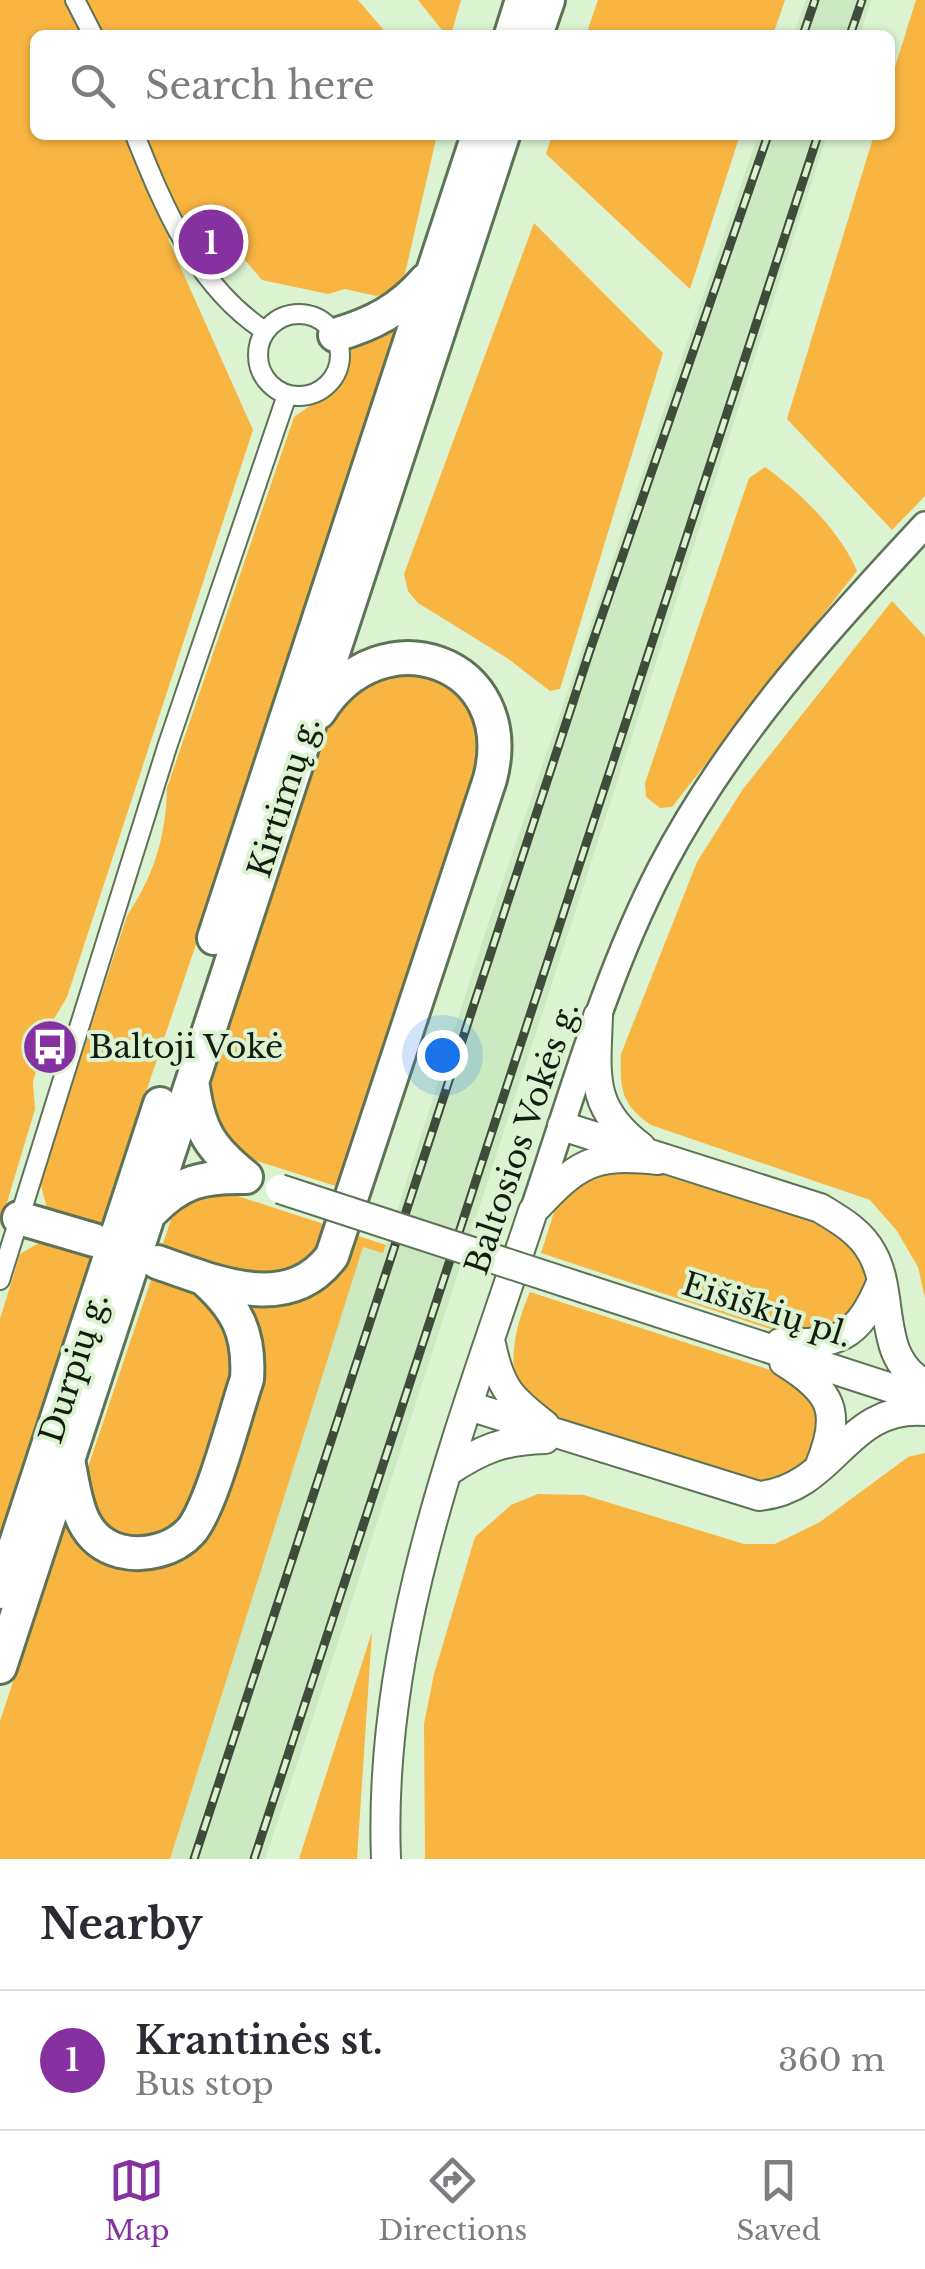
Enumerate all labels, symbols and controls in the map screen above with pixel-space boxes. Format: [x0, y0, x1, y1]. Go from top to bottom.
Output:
search box [30, 30, 895, 140]
icon: search [65, 58, 120, 113]
text: Search here [145, 62, 375, 109]
pin: 1 [178, 204, 244, 280]
street label: Kirtimų g. [239, 712, 329, 882]
street label: Baltosios Vokės g. [457, 996, 587, 1280]
bus stop icon: Baltoji Vokė [20, 1017, 80, 1077]
place label: Baltoji Vokė [89, 1027, 283, 1067]
your location [417, 1030, 468, 1081]
street label: Eišiškių pl. [677, 1264, 857, 1356]
street label: Durpių g. [31, 1288, 117, 1448]
text: Nearby [40, 1898, 203, 1950]
text: Krantinės st. [135, 2017, 383, 2064]
text: 1 [66, 2040, 79, 2080]
text: 360 m [778, 2040, 885, 2080]
text: Bus stop [135, 2064, 274, 2104]
tab: Map [104, 2153, 169, 2248]
tab: Directions [378, 2153, 527, 2248]
tab: Saved [736, 2153, 821, 2248]

